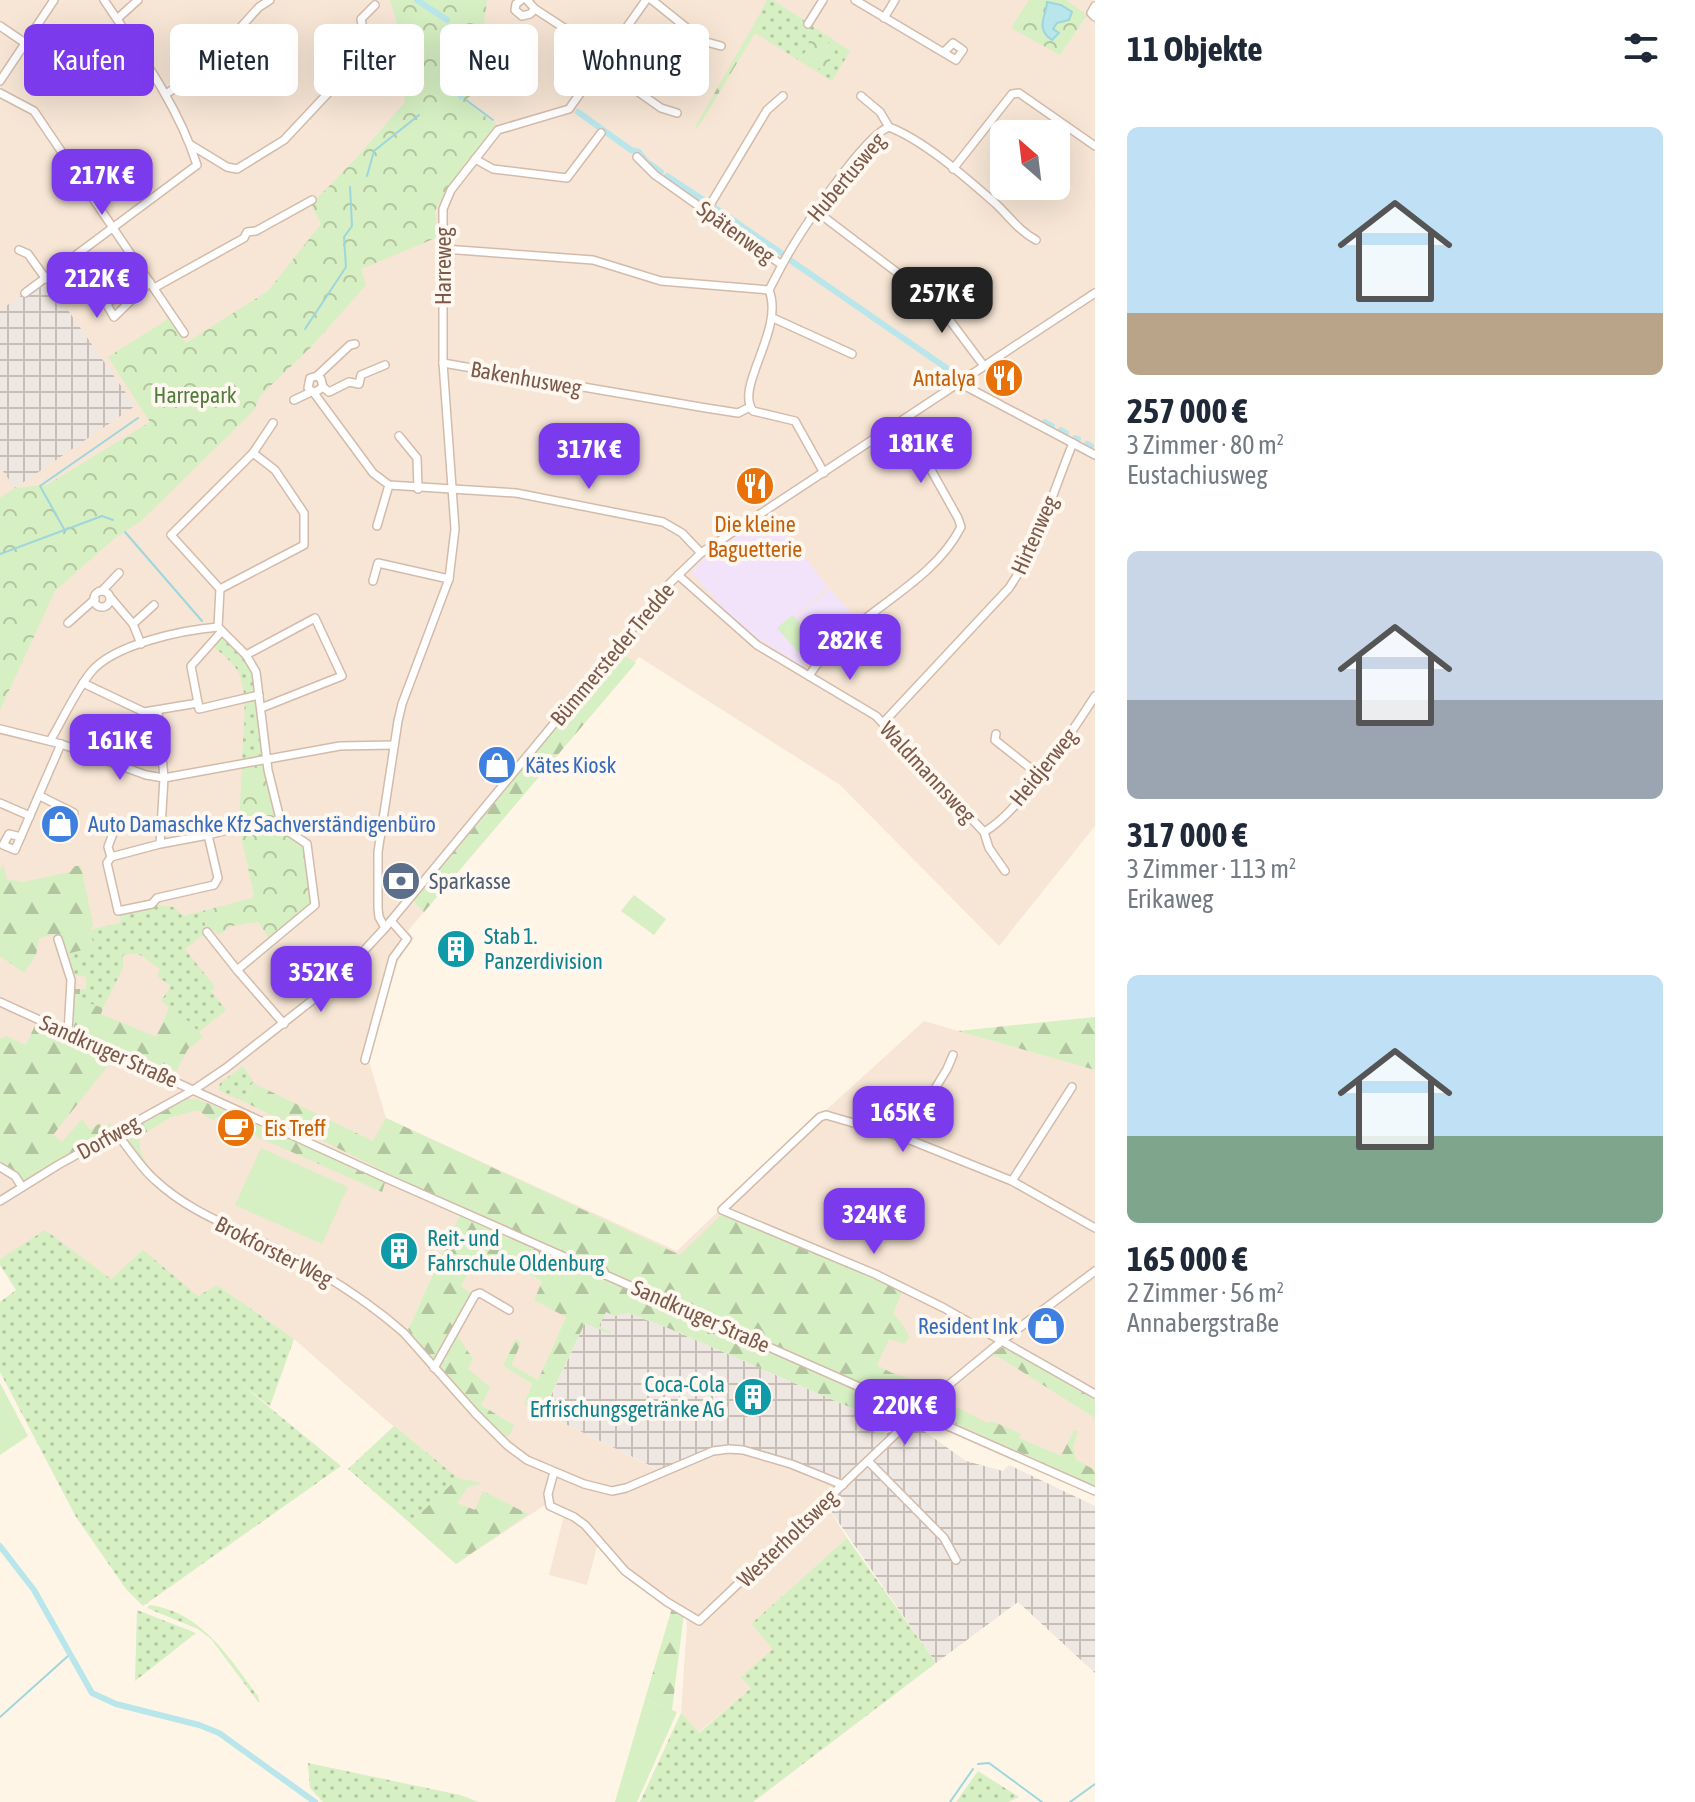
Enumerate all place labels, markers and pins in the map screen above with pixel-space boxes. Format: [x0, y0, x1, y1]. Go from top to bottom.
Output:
pin: 217K € [37, 149, 167, 217]
pin: 212K € [32, 252, 162, 320]
pin: 257K € [877, 267, 1007, 335]
restaurant icon: Antalya [983, 357, 1025, 399]
place label: Antalya [913, 365, 976, 391]
pin: 181K € [856, 417, 986, 485]
pin: 317K € [524, 423, 654, 491]
restaurant icon: Die kleine Baguetterie [734, 465, 776, 507]
place label: Die kleine Baguetterie [708, 511, 802, 562]
pin: 282K € [785, 614, 915, 682]
pin: 161K € [55, 714, 185, 782]
shop icon: Kätes Kiosk [476, 744, 518, 786]
place label: Kätes Kiosk [525, 752, 616, 778]
shop icon: Auto Damaschke Kfz Sachverständigenbüro [39, 803, 81, 845]
place label: Auto Damaschke Kfz Sachverständigenbüro [88, 811, 436, 837]
bank icon: Sparkasse [380, 860, 422, 902]
place label: Sparkasse [429, 868, 511, 894]
place label: Stab 1. Panzerdivision [484, 923, 603, 974]
building icon: Stab 1. Panzerdivision [435, 928, 477, 970]
pin: 352K € [256, 946, 386, 1014]
pin: 165K € [838, 1086, 968, 1154]
cafe icon: Eis Treff [215, 1107, 257, 1149]
place label: Eis Treff [264, 1115, 326, 1141]
pin: 324K € [809, 1188, 939, 1256]
place label: Reit- und Fahrschule Oldenburg [427, 1225, 605, 1276]
building icon: Reit- und Fahrschule Oldenburg [378, 1230, 420, 1272]
shop icon: Resident Ink [1025, 1305, 1067, 1347]
place label: Resident Ink [918, 1313, 1018, 1339]
place label: Coca-Cola Erfrischungsgetränke AG [530, 1371, 725, 1422]
building icon: Coca-Cola Erfrischungsgetränke AG [732, 1376, 774, 1418]
pin: 220K € [840, 1379, 970, 1447]

